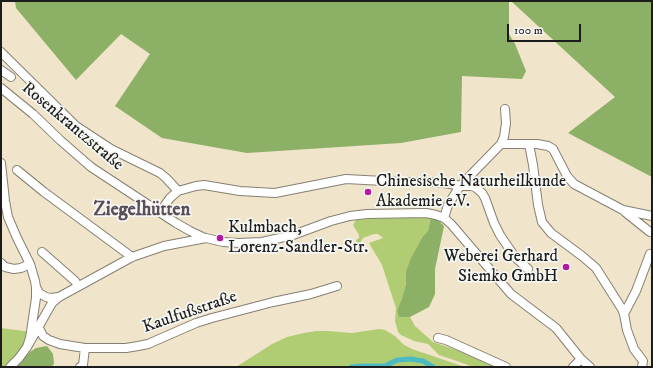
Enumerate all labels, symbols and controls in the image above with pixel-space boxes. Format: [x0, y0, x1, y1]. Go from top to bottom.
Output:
scale bar [509, 16, 583, 42]
text: 100 m [514, 23, 543, 38]
street label: Rosenkrantzstraße [17, 78, 127, 176]
place label: Chinesische Naturheilkunde Akademie e.V. [376, 172, 566, 212]
marker: Chinesische Naturheilkunde Akademie e.V. [363, 187, 373, 197]
district label: Ziegelhütten [94, 200, 190, 222]
place label: Kulmbach, Lorenz-Sandler-Str. [228, 218, 368, 258]
marker: Kulmbach, Lorenz-Sandler-Str. [215, 233, 225, 243]
place label: Weberei Gerhard Siemko GmbH [444, 247, 558, 287]
marker: Weberei Gerhard Siemko GmbH [561, 262, 571, 272]
street label: Kaulfußstraße [140, 287, 240, 339]

